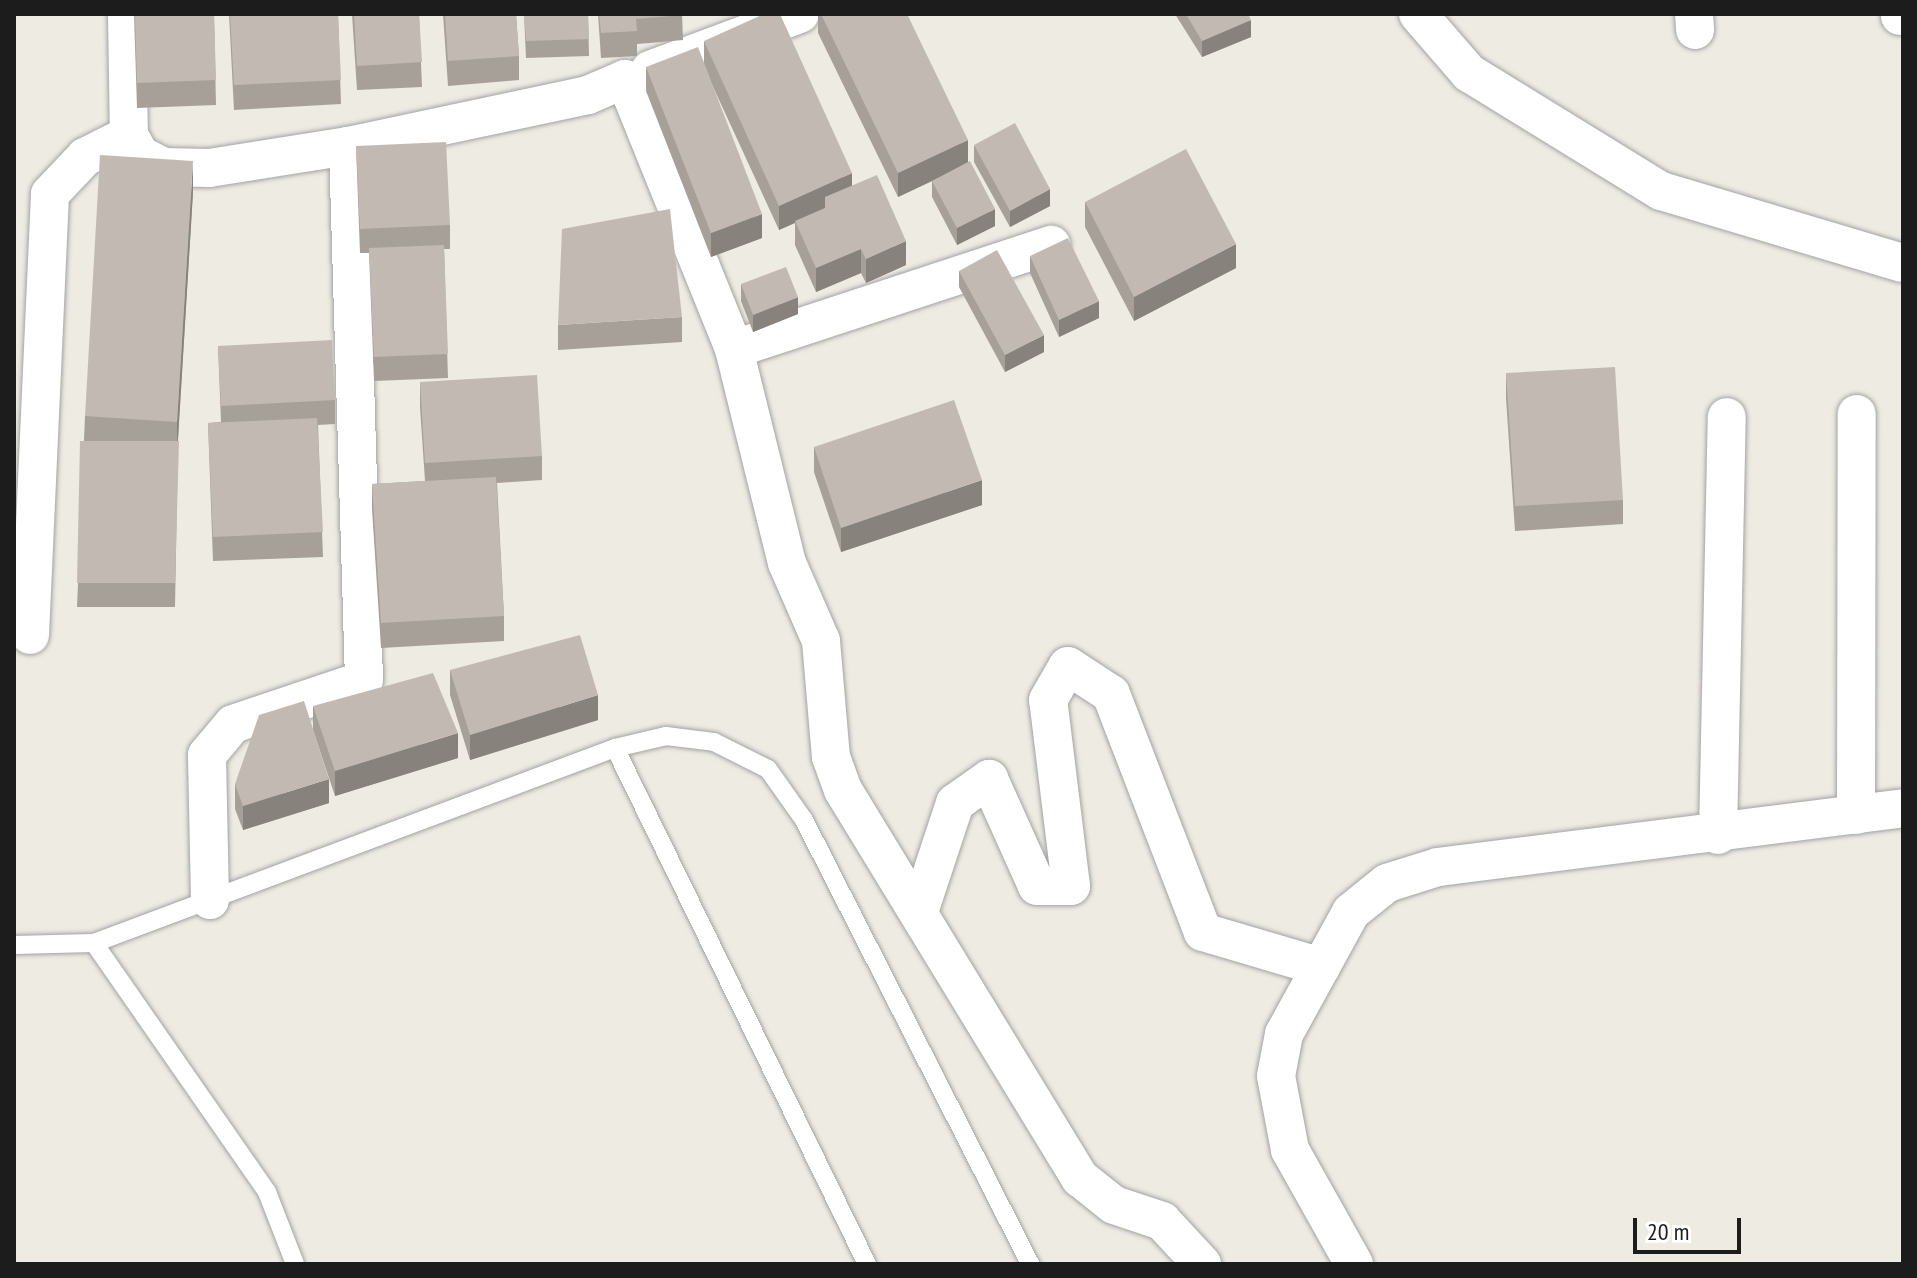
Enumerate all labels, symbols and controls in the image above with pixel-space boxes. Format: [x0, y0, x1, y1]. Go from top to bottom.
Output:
scale bar [1637, 1202, 1745, 1252]
text: 20 m [1647, 1216, 1689, 1247]

